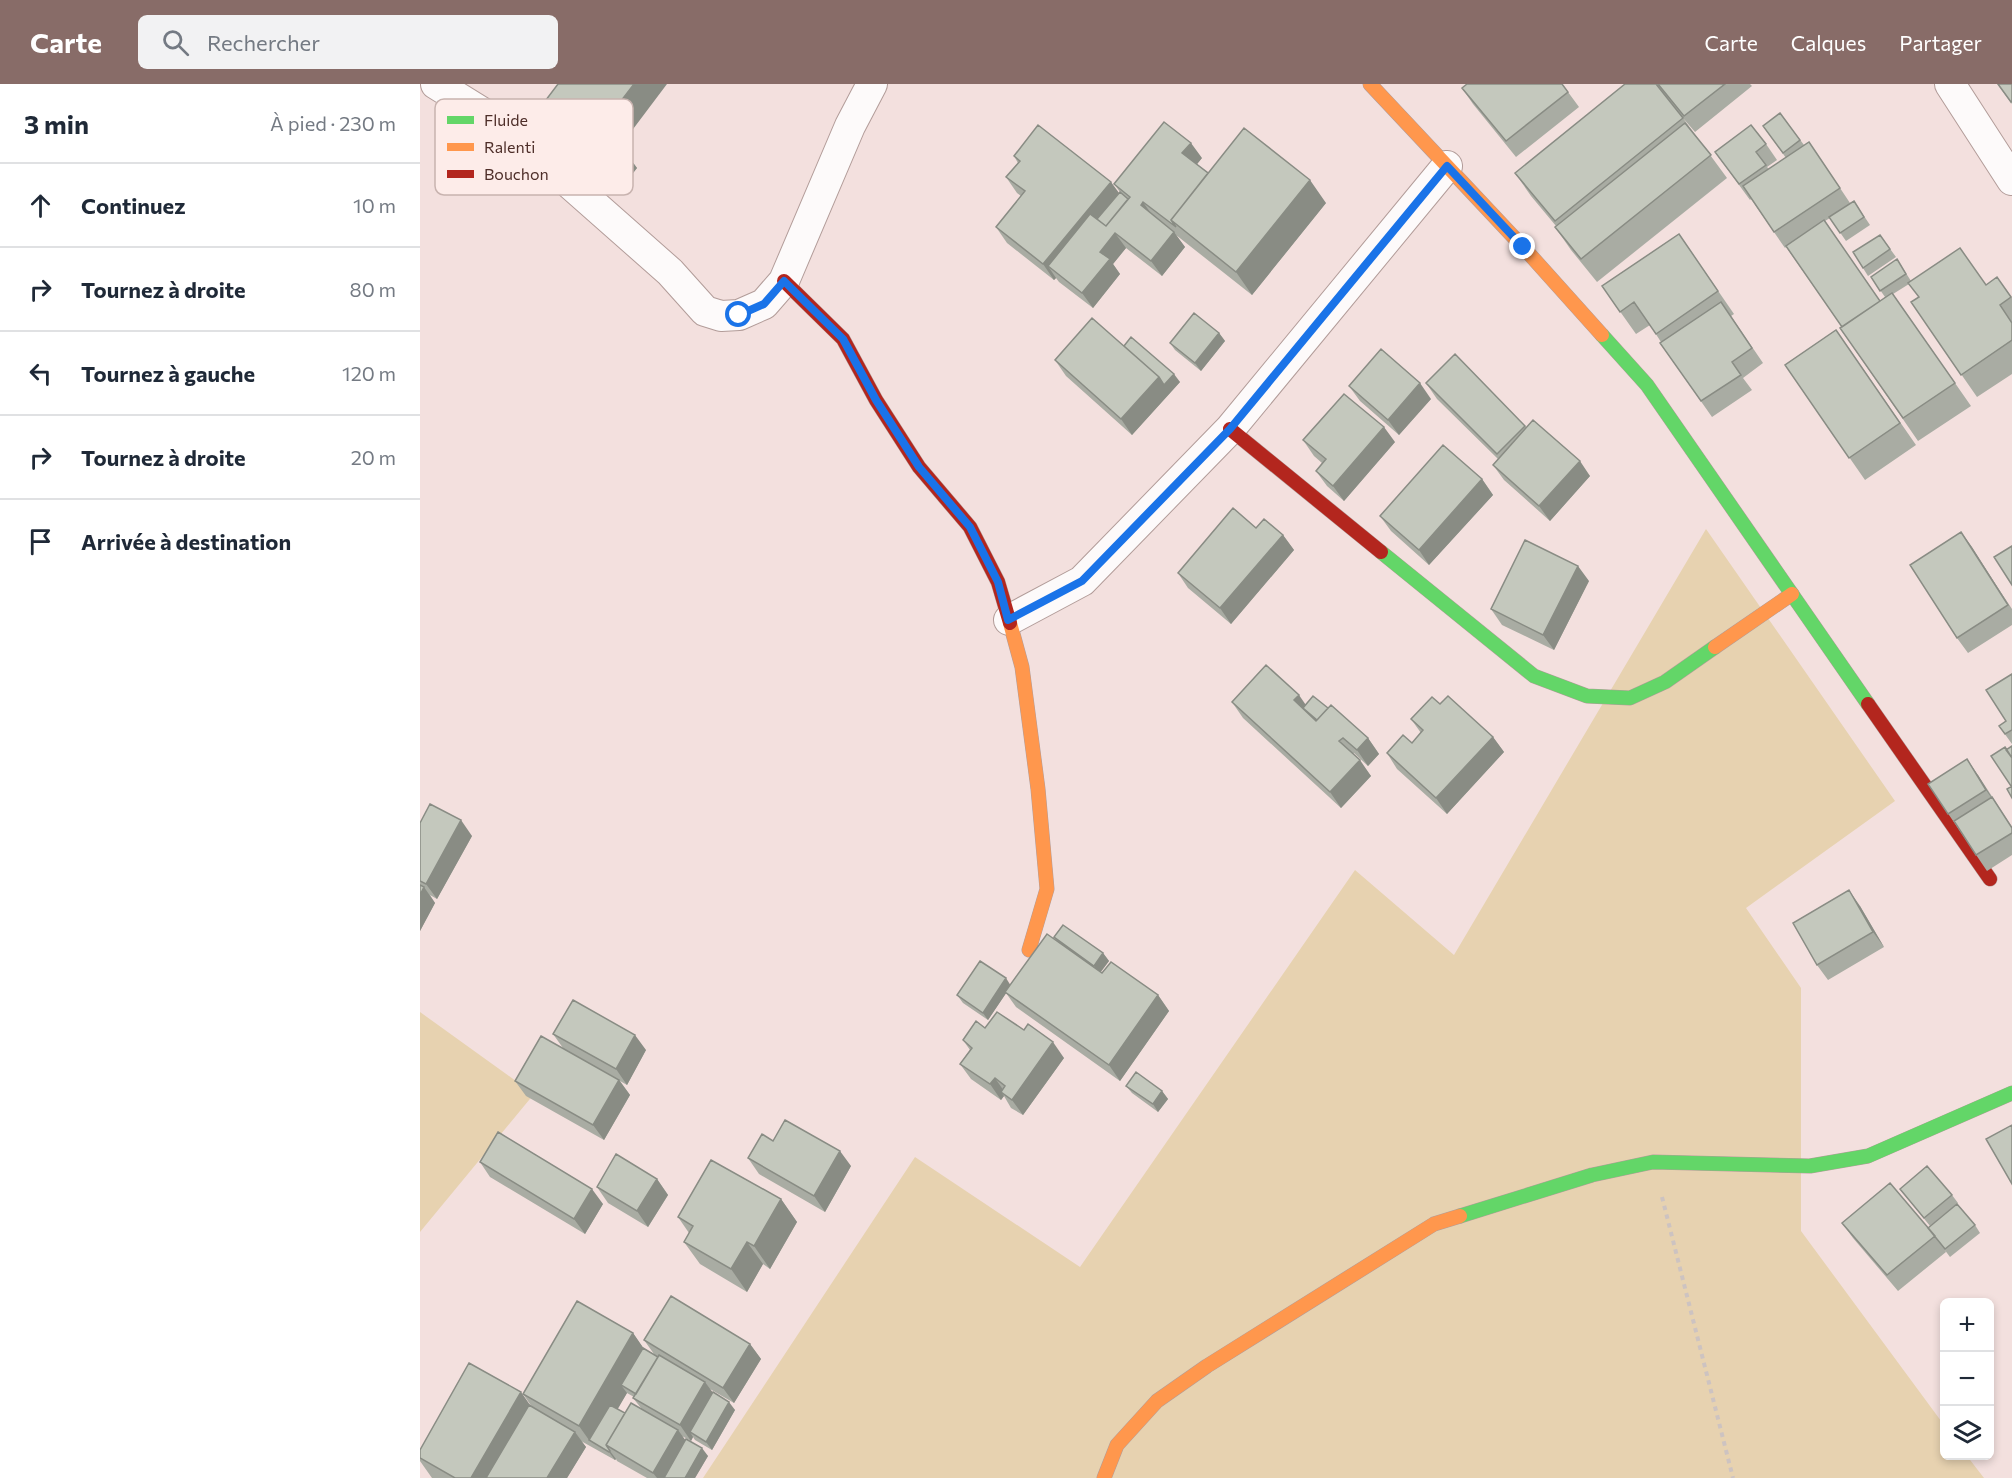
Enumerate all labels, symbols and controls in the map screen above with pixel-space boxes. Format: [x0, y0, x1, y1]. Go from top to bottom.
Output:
search box [138, 15, 558, 69]
text: Carte [30, 25, 102, 59]
icon: search [159, 26, 192, 59]
text: Rechercher [207, 29, 320, 56]
text: Carte [1705, 30, 1758, 55]
text: Calques [1791, 30, 1866, 55]
text: Partager [1899, 30, 1982, 55]
legend [435, 99, 633, 195]
text: 3 min [24, 108, 89, 139]
text: Fluide [484, 110, 528, 129]
text: À pied · 230 m [270, 111, 396, 135]
text: Ralenti [484, 137, 535, 156]
text: Bouchon [484, 164, 549, 183]
icon: ahead [24, 189, 57, 222]
text: Continuez [81, 192, 186, 219]
text: 10 m [353, 193, 396, 217]
route end [1509, 233, 1535, 259]
icon: right [24, 273, 57, 306]
text: Tournez à droite [81, 276, 246, 303]
text: 80 m [350, 277, 396, 301]
route start [725, 301, 751, 327]
icon: left [24, 357, 57, 390]
text: Tournez à gauche [81, 360, 255, 387]
text: 120 m [342, 361, 396, 385]
icon: right [24, 441, 57, 474]
text: Tournez à droite [81, 444, 246, 471]
text: 20 m [351, 445, 396, 469]
icon: arrive [24, 525, 57, 558]
text: Arrivée à destination [81, 528, 291, 555]
map controls [1940, 1298, 1994, 1460]
button: + [1940, 1298, 1994, 1352]
button: − [1940, 1352, 1994, 1406]
button: layers [1940, 1406, 1994, 1460]

